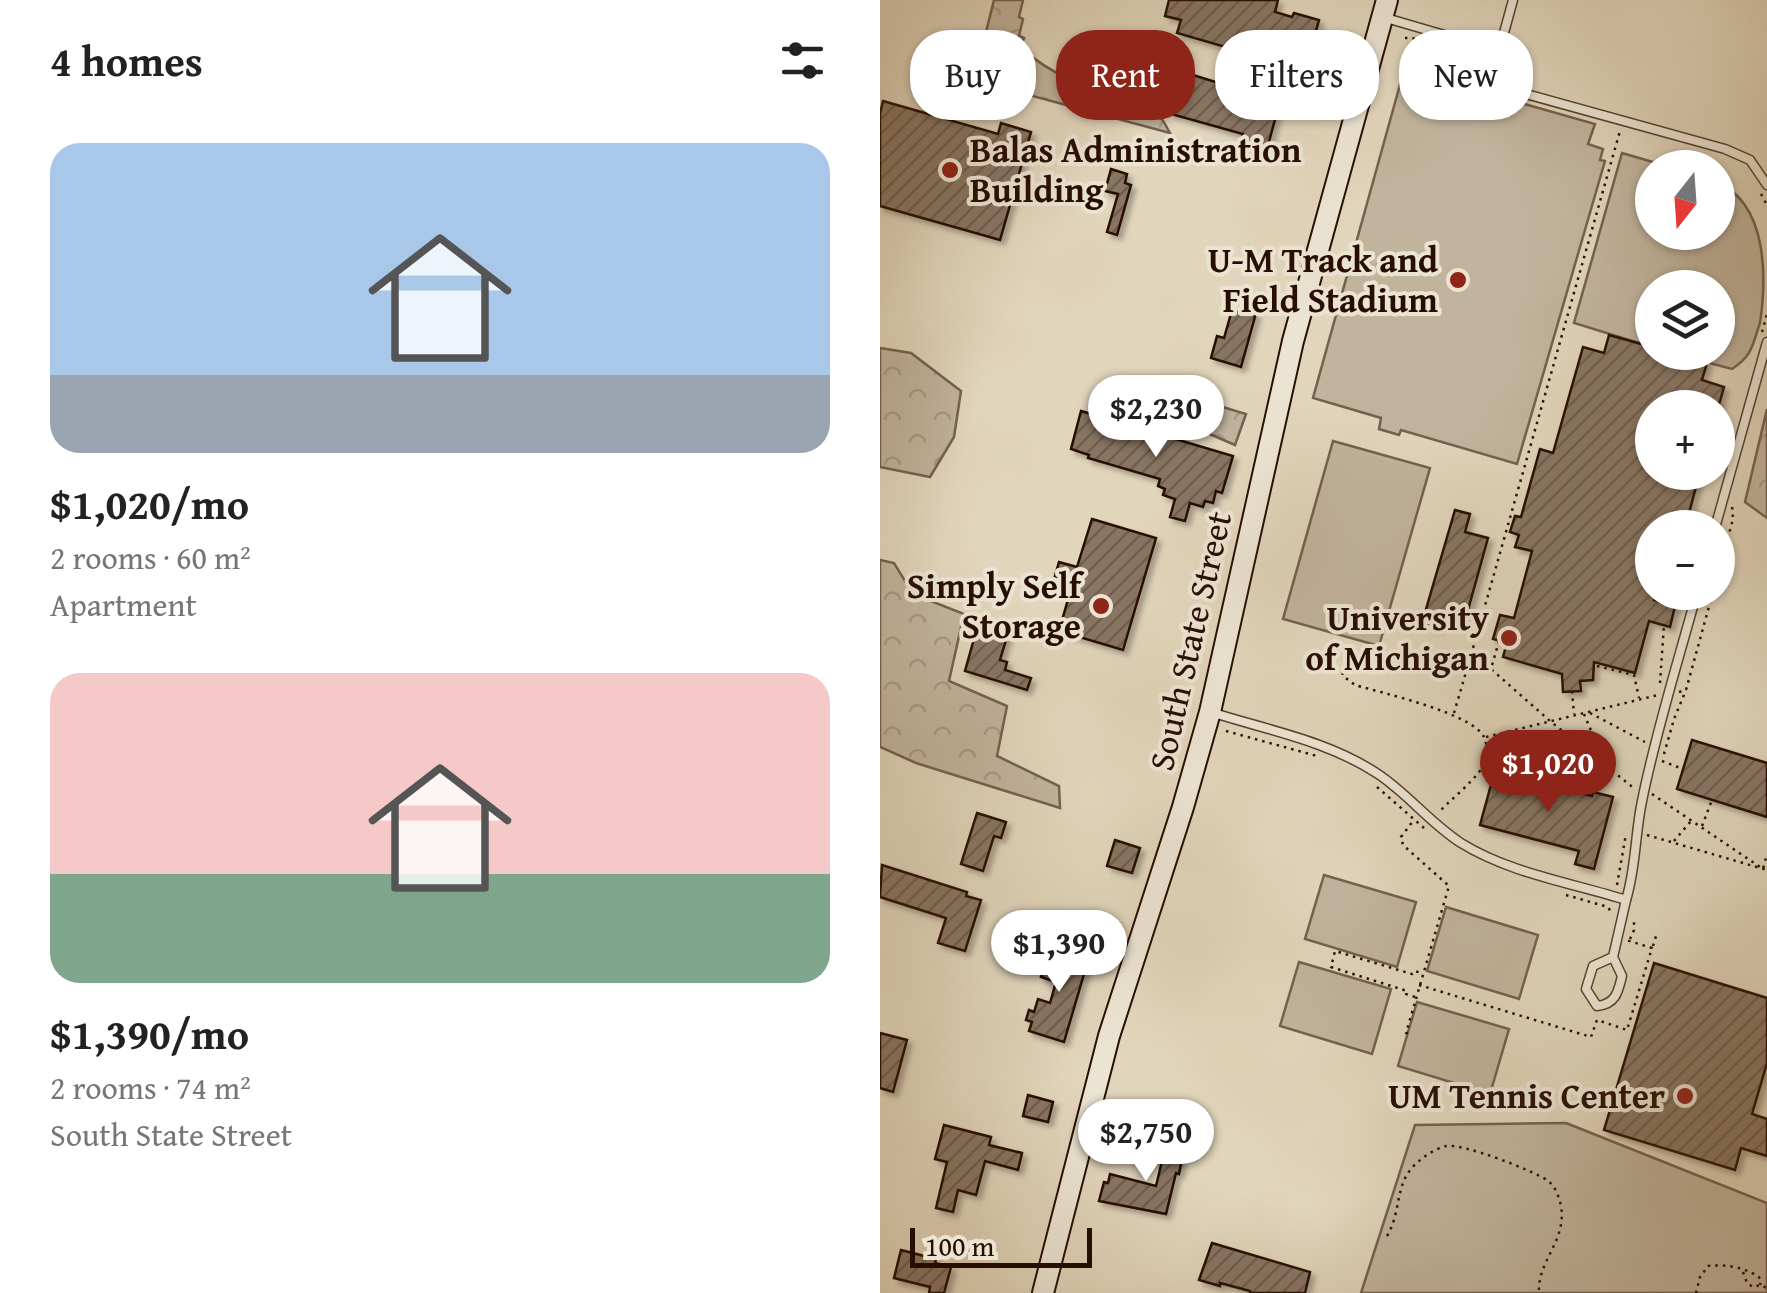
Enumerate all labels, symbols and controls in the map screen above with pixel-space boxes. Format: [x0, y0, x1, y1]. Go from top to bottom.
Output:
text: 4 homes [50, 30, 203, 91]
chip: Buy [910, 30, 1036, 120]
chip: Rent [1056, 30, 1195, 120]
chip: Filters [1215, 30, 1379, 120]
chip: New [1399, 30, 1533, 120]
icon: filters [775, 33, 830, 88]
place label: Balas Administration Building [970, 124, 1302, 215]
north arrow [1635, 150, 1735, 250]
map controls [1635, 150, 1735, 610]
marker: Balas Administration Building [939, 159, 961, 181]
icon: home [350, 208, 530, 388]
place label: U-M Track and Field Stadium [1208, 234, 1439, 325]
marker: U-M Track and Field Stadium [1447, 269, 1469, 291]
button: layers [1635, 270, 1735, 370]
pin: $2,230 [1075, 375, 1237, 460]
text: $2,230 [1110, 384, 1202, 431]
button: + [1635, 390, 1735, 490]
text: $1,020/mo [50, 473, 249, 534]
street label: South State Street [1135, 506, 1244, 776]
button: − [1635, 510, 1735, 610]
text: 2 rooms · 60 m² [50, 534, 251, 581]
place label: Simply Self Storage [907, 560, 1085, 651]
text: Apartment [50, 581, 197, 628]
place label: University of Michigan [1305, 592, 1489, 683]
marker: Simply Self Storage [1090, 595, 1112, 617]
marker: University of Michigan [1498, 627, 1520, 649]
pin: $1,020 [1467, 730, 1629, 815]
icon: home [350, 738, 530, 918]
text: $1,020 [1502, 739, 1594, 786]
pin: $1,390 [978, 910, 1140, 995]
text: $1,390 [1013, 919, 1105, 966]
text: $1,390/mo [50, 1003, 249, 1064]
text: 2 rooms · 74 m² [50, 1064, 251, 1111]
place label: UM Tennis Center [1388, 1070, 1665, 1121]
marker: UM Tennis Center [1674, 1085, 1696, 1107]
pin: $2,750 [1065, 1099, 1227, 1184]
text: $2,750 [1100, 1108, 1192, 1155]
text: South State Street [50, 1111, 292, 1158]
scale bar [910, 1223, 1092, 1268]
text: 100 m [925, 1225, 994, 1266]

